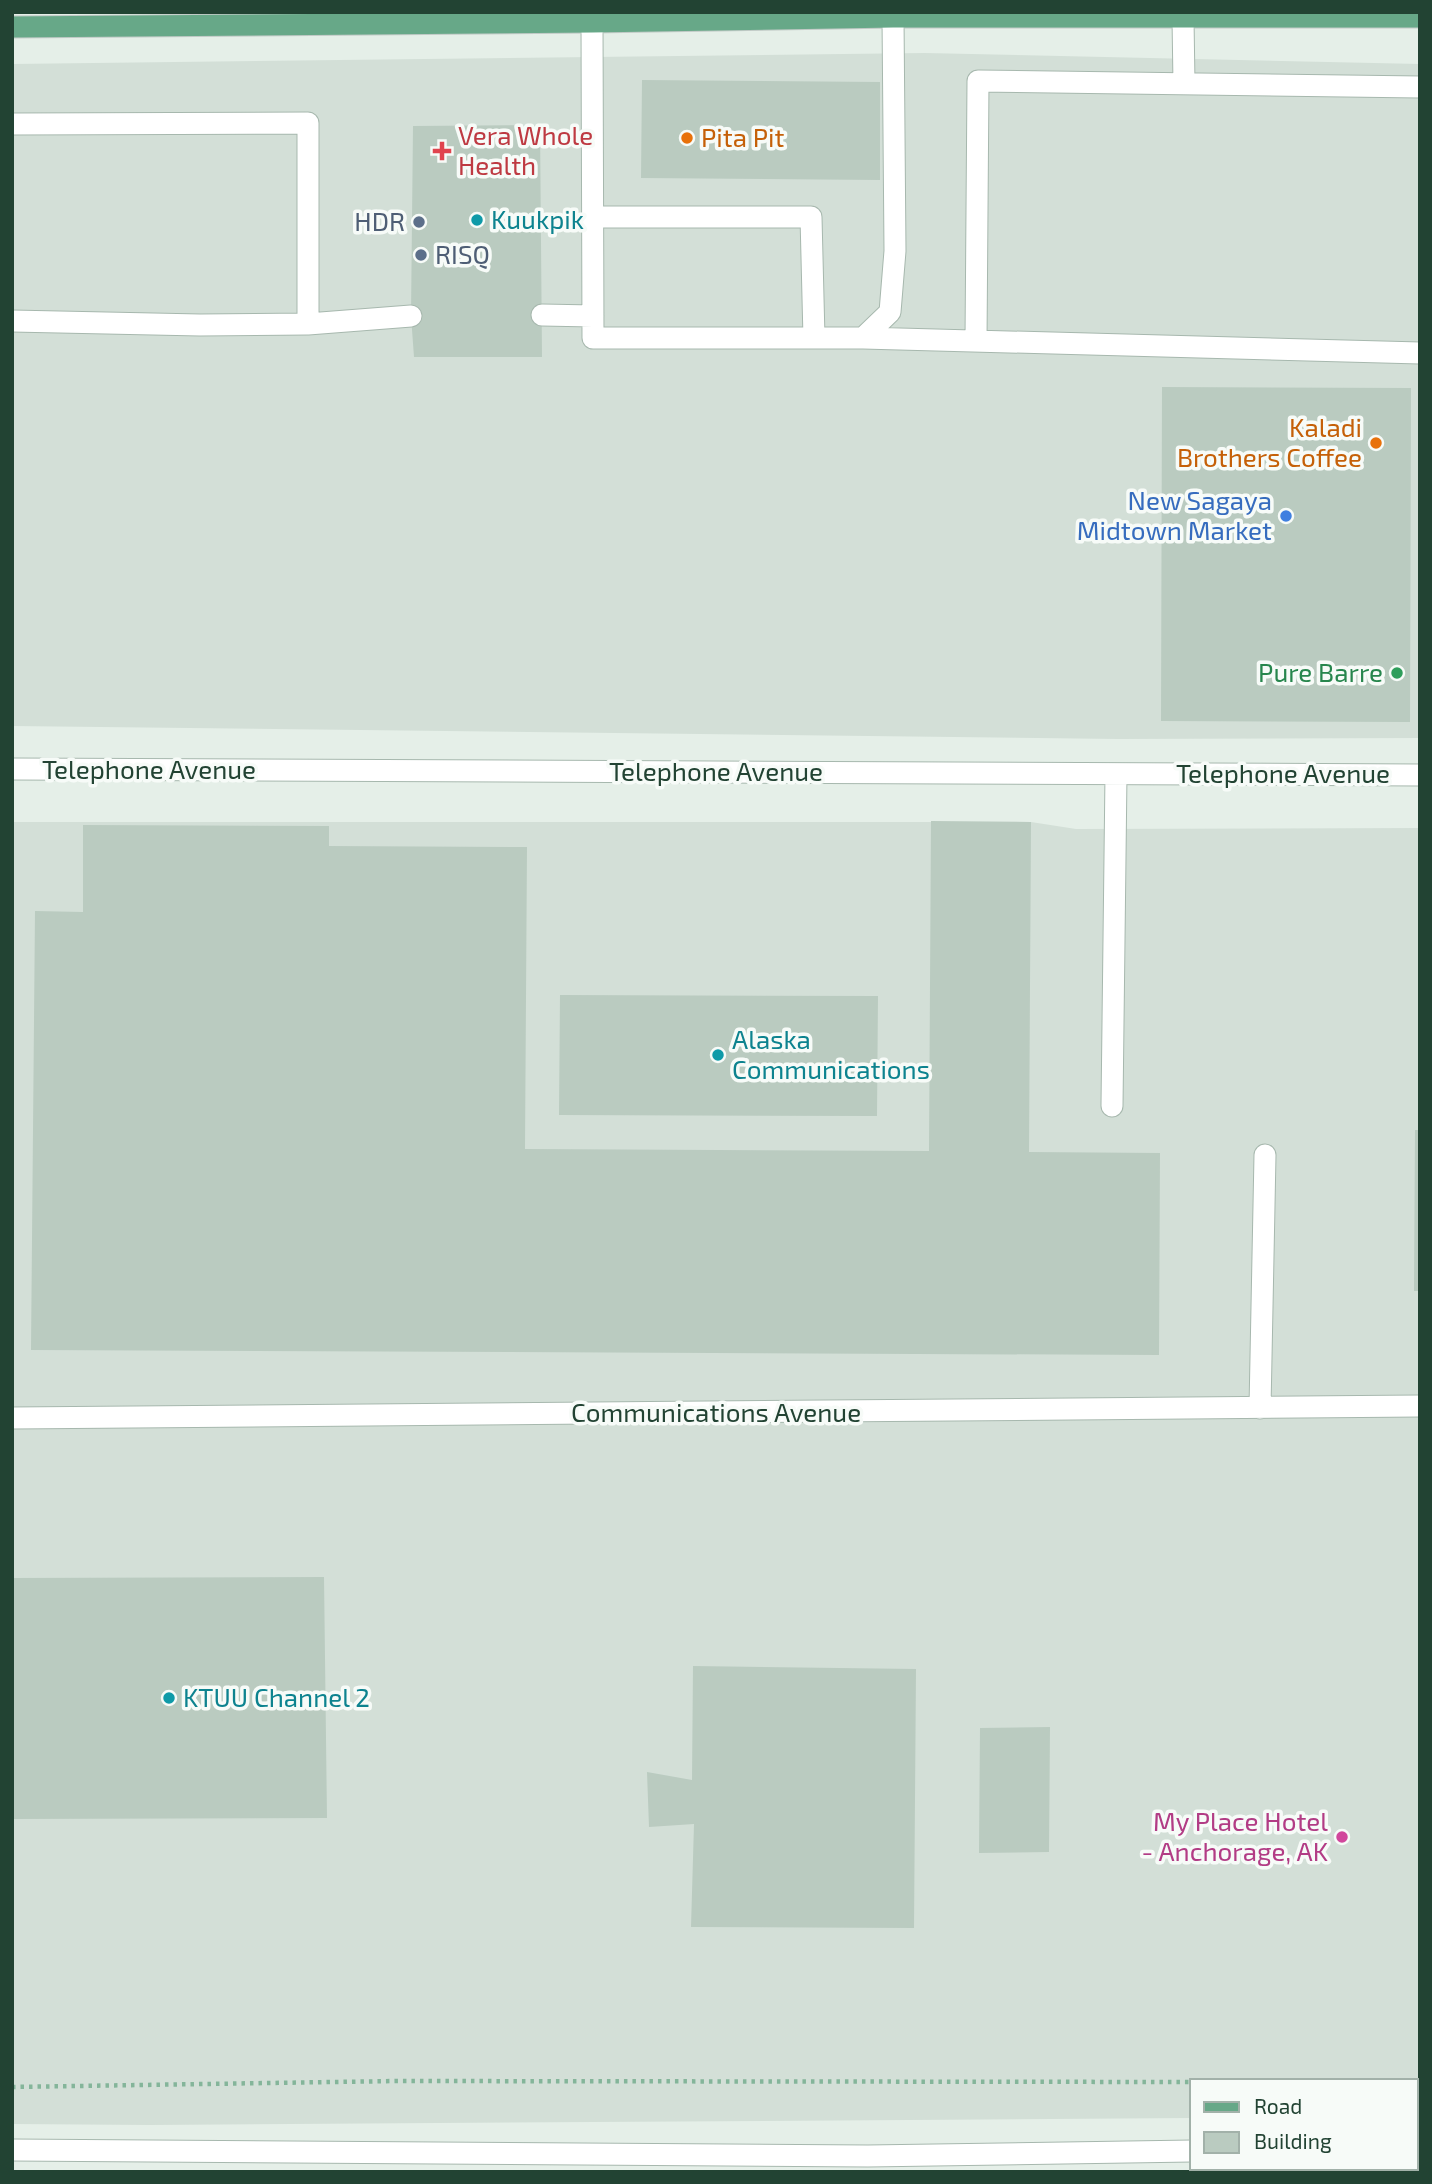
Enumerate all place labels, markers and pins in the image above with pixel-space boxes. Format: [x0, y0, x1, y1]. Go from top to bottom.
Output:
place label: Vera Whole Health [458, 119, 593, 180]
place label: Pita Pit [701, 121, 785, 152]
marker: Pita Pit [679, 130, 695, 146]
marker: Vera Whole Health [432, 141, 452, 161]
place label: Kuukpik [491, 203, 584, 234]
place label: HDR [354, 205, 405, 236]
marker: Kuukpik [469, 212, 485, 228]
marker: HDR [411, 214, 427, 230]
place label: RISQ [435, 238, 490, 269]
marker: RISQ [413, 247, 429, 263]
place label: Kaladi Brothers Coffee [1177, 411, 1362, 472]
marker: Kaladi Brothers Coffee [1368, 435, 1384, 451]
place label: New Sagaya Midtown Market [1077, 484, 1272, 545]
marker: New Sagaya Midtown Market [1278, 508, 1294, 524]
place label: Pure Barre [1258, 656, 1383, 687]
marker: Pure Barre [1389, 665, 1405, 681]
place label: Alaska Communications [732, 1023, 930, 1084]
marker: Alaska Communications [710, 1047, 726, 1063]
place label: KTUU Channel 2 [183, 1681, 370, 1712]
marker: KTUU Channel 2 [161, 1690, 177, 1706]
place label: My Place Hotel - Anchorage, AK [1142, 1805, 1328, 1866]
marker: My Place Hotel - Anchorage, AK [1334, 1829, 1350, 1845]

